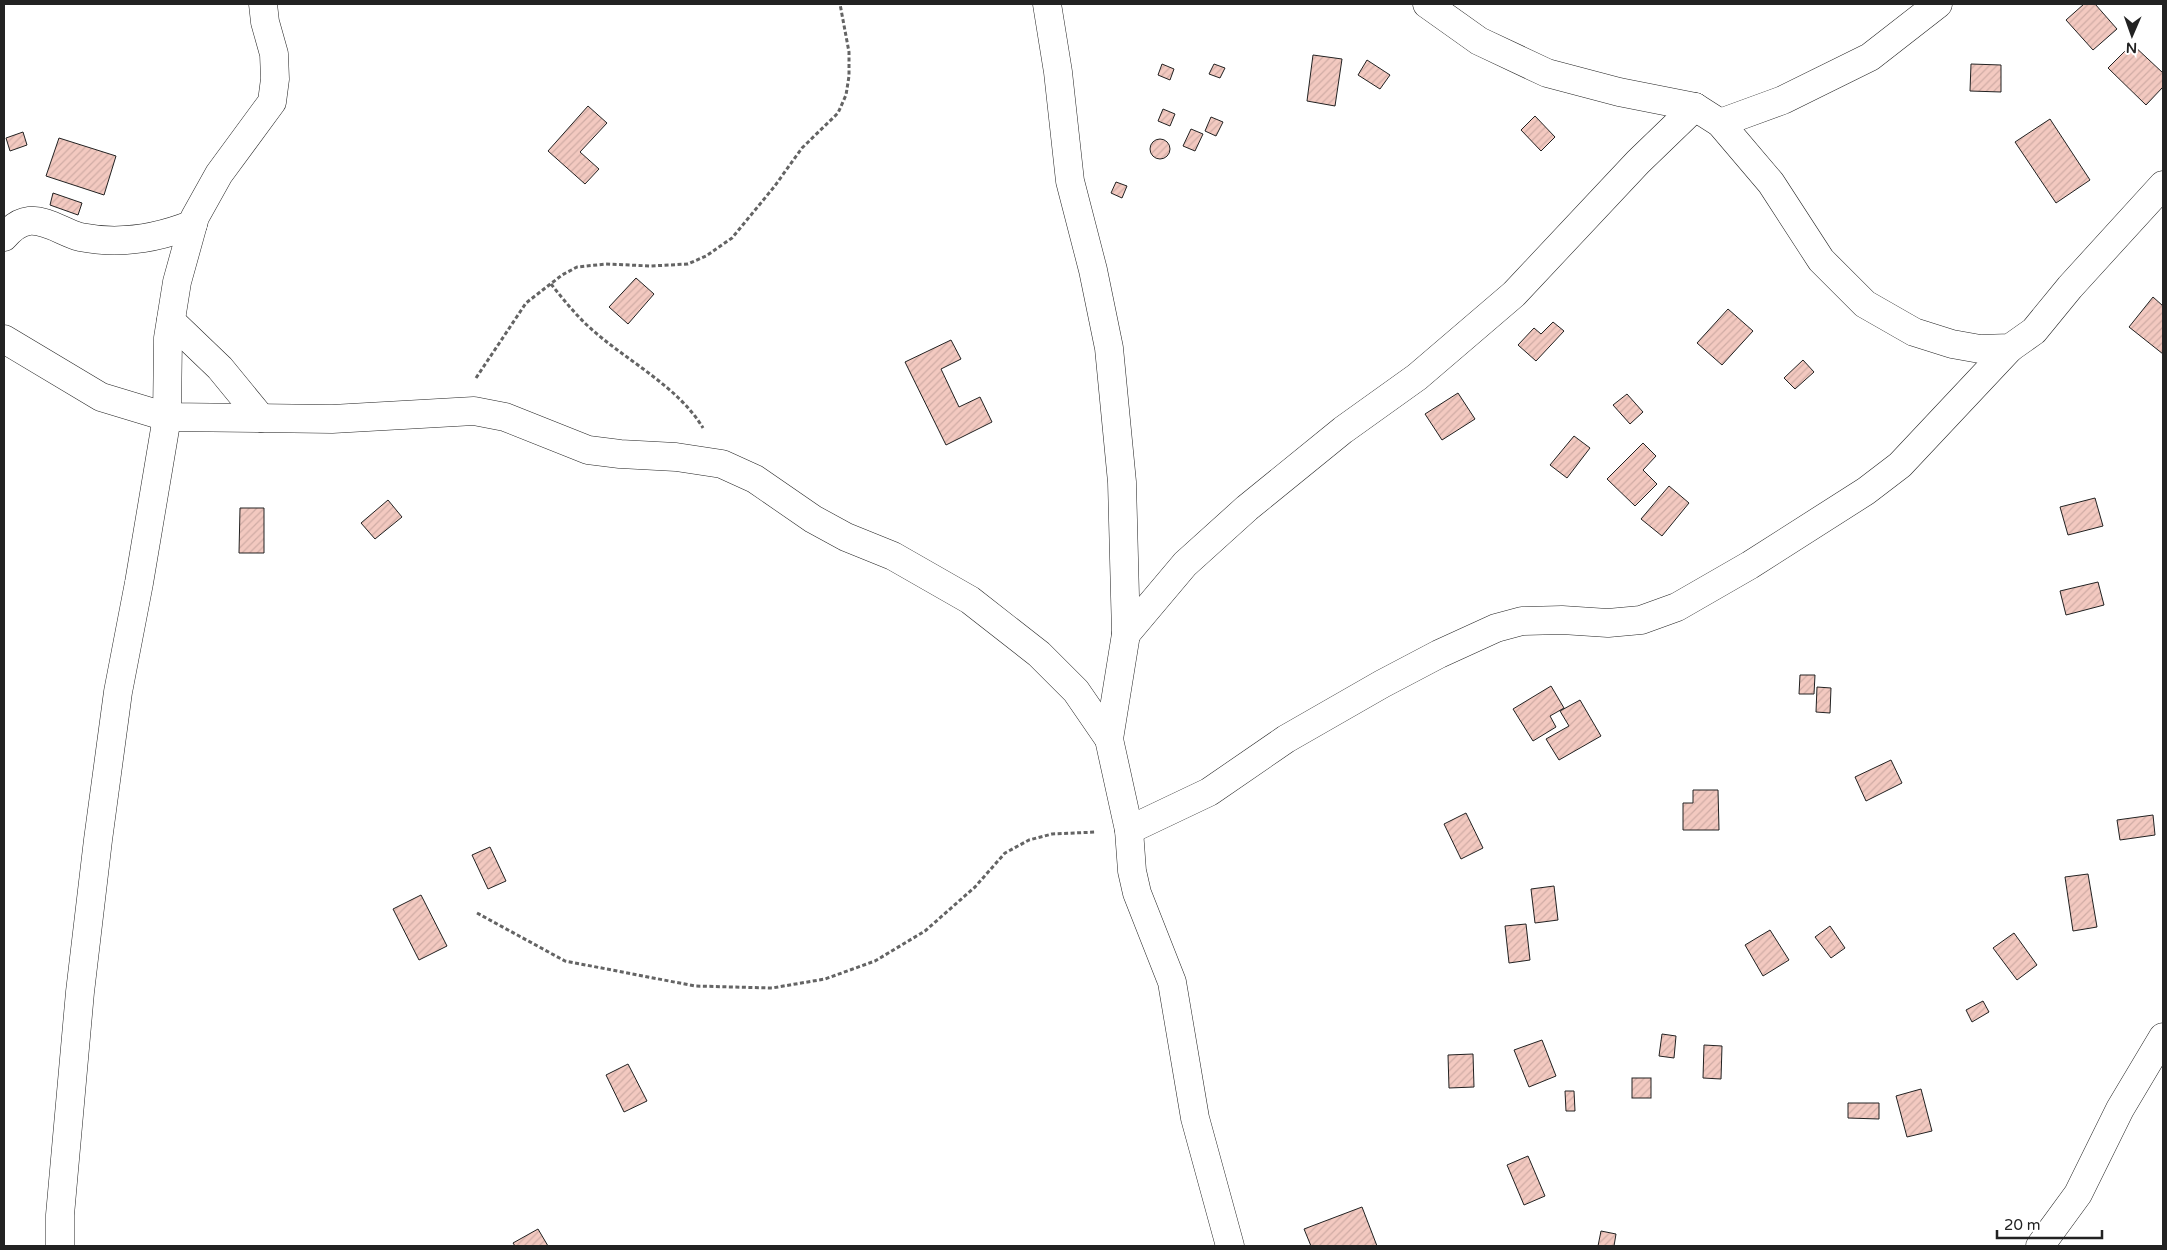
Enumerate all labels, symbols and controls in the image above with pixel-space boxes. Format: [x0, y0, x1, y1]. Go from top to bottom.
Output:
north arrow [2107, 10, 2157, 60]
text: N [2126, 39, 2137, 56]
scale bar [1997, 1208, 2102, 1240]
text: 20 m [2004, 1216, 2041, 1234]

